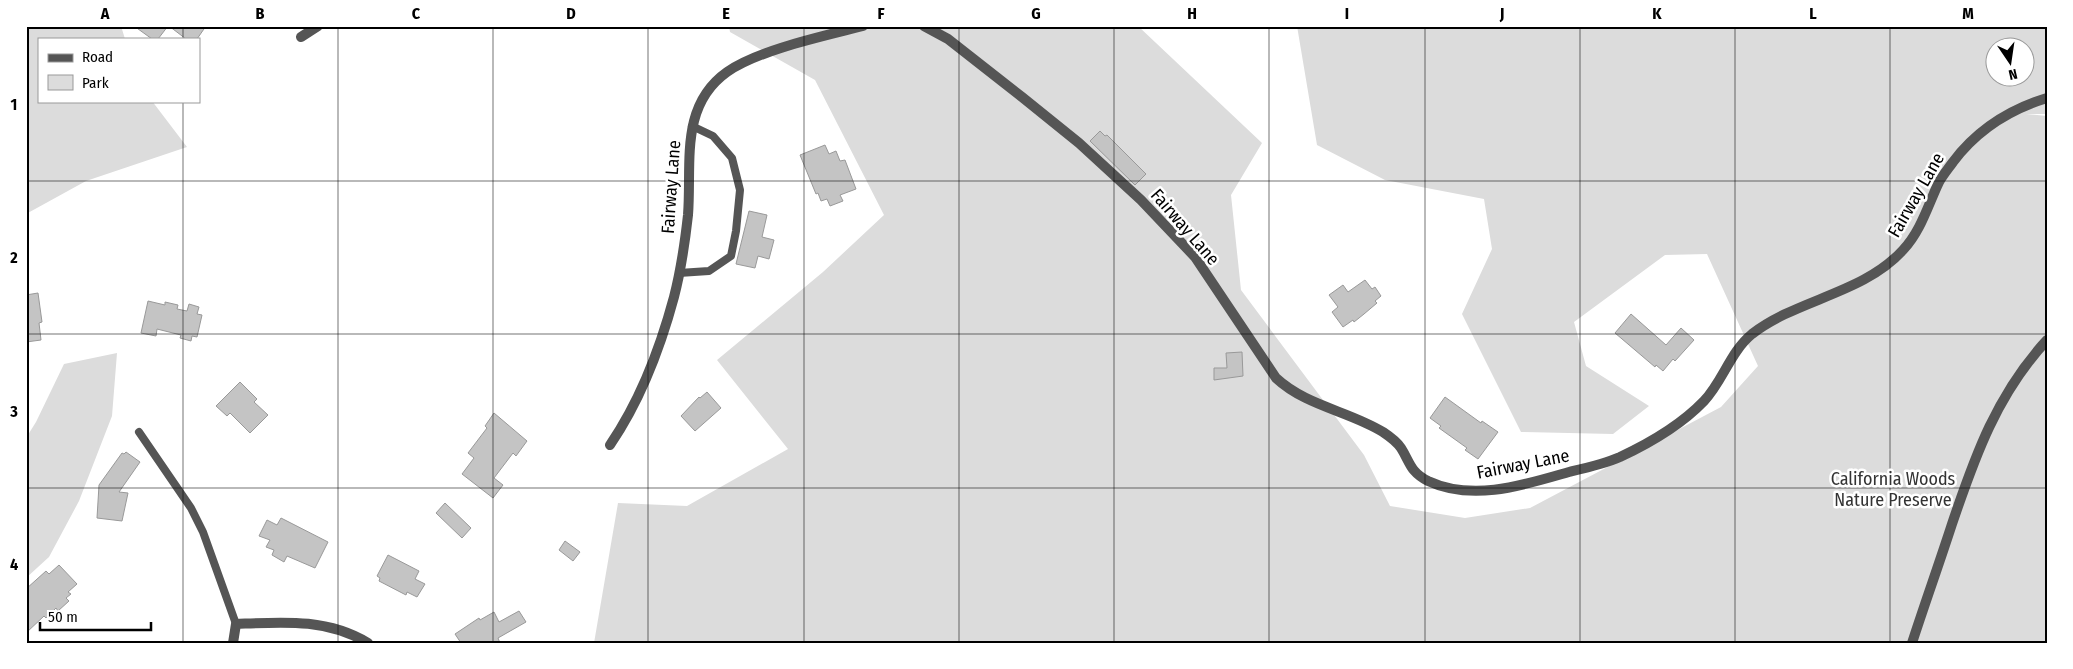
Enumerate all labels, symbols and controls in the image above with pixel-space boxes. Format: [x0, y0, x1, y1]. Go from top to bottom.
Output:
text: A [100, 4, 110, 23]
text: B [256, 4, 265, 23]
text: C [412, 4, 421, 23]
text: D [566, 4, 576, 23]
text: E [722, 4, 730, 23]
text: F [877, 4, 885, 23]
text: G [1031, 4, 1041, 23]
text: H [1187, 4, 1197, 23]
text: I [1345, 4, 1349, 23]
text: J [1499, 4, 1504, 23]
text: K [1652, 4, 1662, 23]
text: L [1809, 4, 1817, 23]
text: M [1962, 4, 1974, 23]
legend [38, 38, 200, 102]
north arrow [1986, 38, 2036, 88]
text: Road [82, 48, 113, 66]
text: N [2007, 65, 2019, 83]
text: Park [82, 74, 109, 92]
text: 1 [11, 95, 17, 114]
street label: Fairway Lane [657, 139, 685, 235]
street label: Fairway Lane [1883, 149, 1949, 241]
street label: Fairway Lane [1146, 184, 1224, 270]
text: 2 [9, 248, 18, 267]
text: 3 [9, 402, 18, 421]
street label: Fairway Lane [1475, 444, 1571, 484]
park label: California Woods Nature Preserve [1831, 468, 1956, 511]
text: 4 [10, 555, 18, 574]
scale bar [40, 599, 151, 631]
text: 50 m [48, 608, 78, 626]

